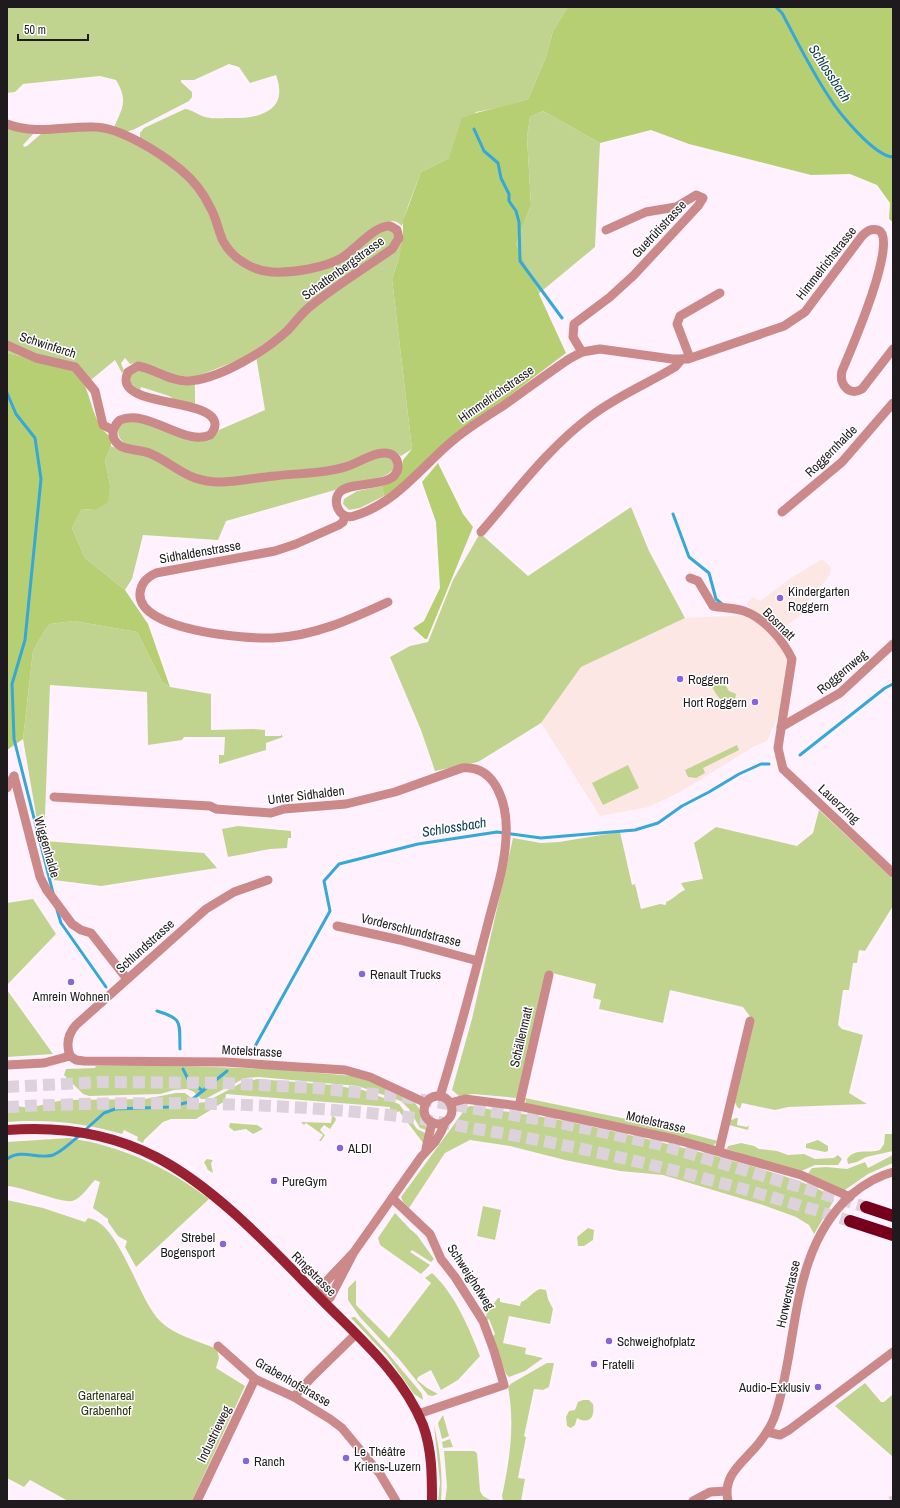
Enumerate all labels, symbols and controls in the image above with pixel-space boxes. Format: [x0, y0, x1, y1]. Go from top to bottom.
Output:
scale bar [18, 16, 88, 42]
text: 50 m [24, 22, 46, 38]
water label: Schlossbach [805, 41, 855, 105]
street label: Guetrütistrasse [628, 197, 690, 261]
street label: Himmelrichstrasse [792, 223, 860, 303]
street label: Schattenbergstrasse [298, 232, 388, 304]
street label: Schwinferch [17, 328, 79, 362]
street label: Himmelrichstrasse [455, 362, 537, 426]
street label: Roggernhalde [801, 421, 861, 481]
street label: Sidhaldenstrasse [158, 536, 242, 568]
place label: Kindergarten Roggern [788, 583, 850, 615]
marker: Kindergarten Roggern [775, 593, 785, 603]
street label: Bosmatt [759, 604, 799, 644]
street label: Roggernweg [813, 646, 871, 698]
place label: Roggern [688, 671, 729, 688]
marker: Roggern [675, 674, 685, 684]
place label: Hort Roggern [683, 694, 747, 711]
marker: Hort Roggern [750, 697, 760, 707]
street label: Lauerzring [815, 780, 863, 828]
street label: Unter Sidhalden [267, 782, 345, 808]
water label: Schlossbach [420, 813, 488, 841]
street label: Wiggenhalde [30, 814, 64, 880]
street label: Vorderschlundstrasse [359, 909, 463, 951]
street label: Schlundstrasse [112, 915, 178, 977]
place label: Renault Trucks [370, 966, 441, 983]
marker: Renault Trucks [357, 969, 367, 979]
marker: Amrein Wohnen [66, 977, 76, 987]
place label: Amrein Wohnen [32, 988, 109, 1005]
street label: Schällenmatt [506, 1005, 536, 1069]
street label: Motelstrasse [221, 1041, 283, 1061]
street label: Motelstrasse [625, 1107, 687, 1137]
place label: ALDI [347, 1140, 372, 1157]
marker: ALDI [335, 1143, 345, 1153]
place label: PureGym [282, 1173, 327, 1190]
marker: PureGym [269, 1176, 279, 1186]
place label: Strebel Bogensport [160, 1229, 215, 1261]
marker: Strebel Bogensport [218, 1239, 228, 1249]
street label: Schweighofweg [443, 1241, 499, 1313]
street label: Ringstrasse [288, 1248, 340, 1300]
street label: Horwerstrasse [772, 1259, 804, 1329]
place label: Schweighofplatz [617, 1333, 695, 1350]
marker: Schweighofplatz [604, 1336, 614, 1346]
street label: Grabenhofstrasse [252, 1353, 334, 1411]
place label: Fratelli [602, 1356, 635, 1373]
marker: Fratelli [589, 1359, 599, 1369]
place label: Audio-Exklusiv [738, 1379, 811, 1396]
marker: Audio-Exklusiv [813, 1382, 823, 1392]
park label: Gartenareal Grabenhof [78, 1387, 134, 1419]
street label: Industrieweg [193, 1403, 235, 1465]
place label: Le Théâtre Kriens-Luzern [354, 1443, 421, 1475]
place label: Ranch [254, 1453, 285, 1470]
marker: Le Théâtre Kriens-Luzern [341, 1453, 351, 1463]
marker: Ranch [241, 1456, 251, 1466]

